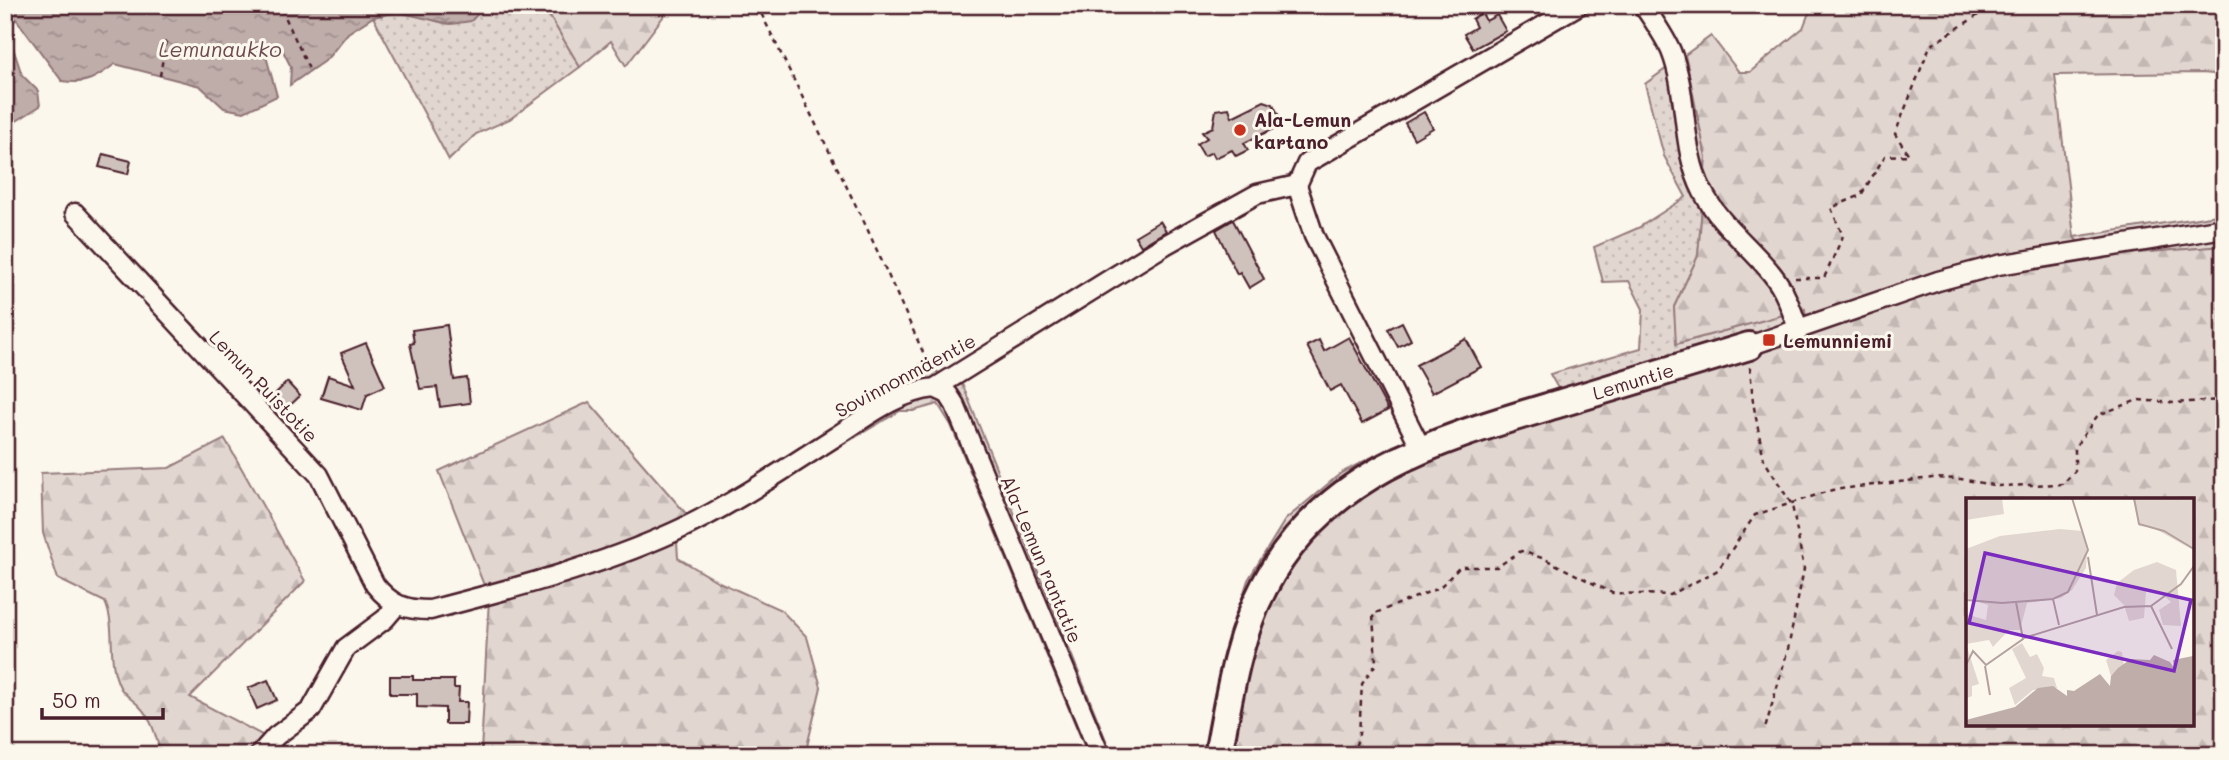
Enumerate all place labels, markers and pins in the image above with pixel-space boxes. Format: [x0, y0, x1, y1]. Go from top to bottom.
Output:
place label: Ala-Lemun kartano [1254, 107, 1351, 154]
marker: Ala-Lemun kartano [1232, 122, 1248, 138]
place label: Lemunniemi [1783, 328, 1892, 353]
marker: Lemunniemi [1761, 332, 1777, 348]

